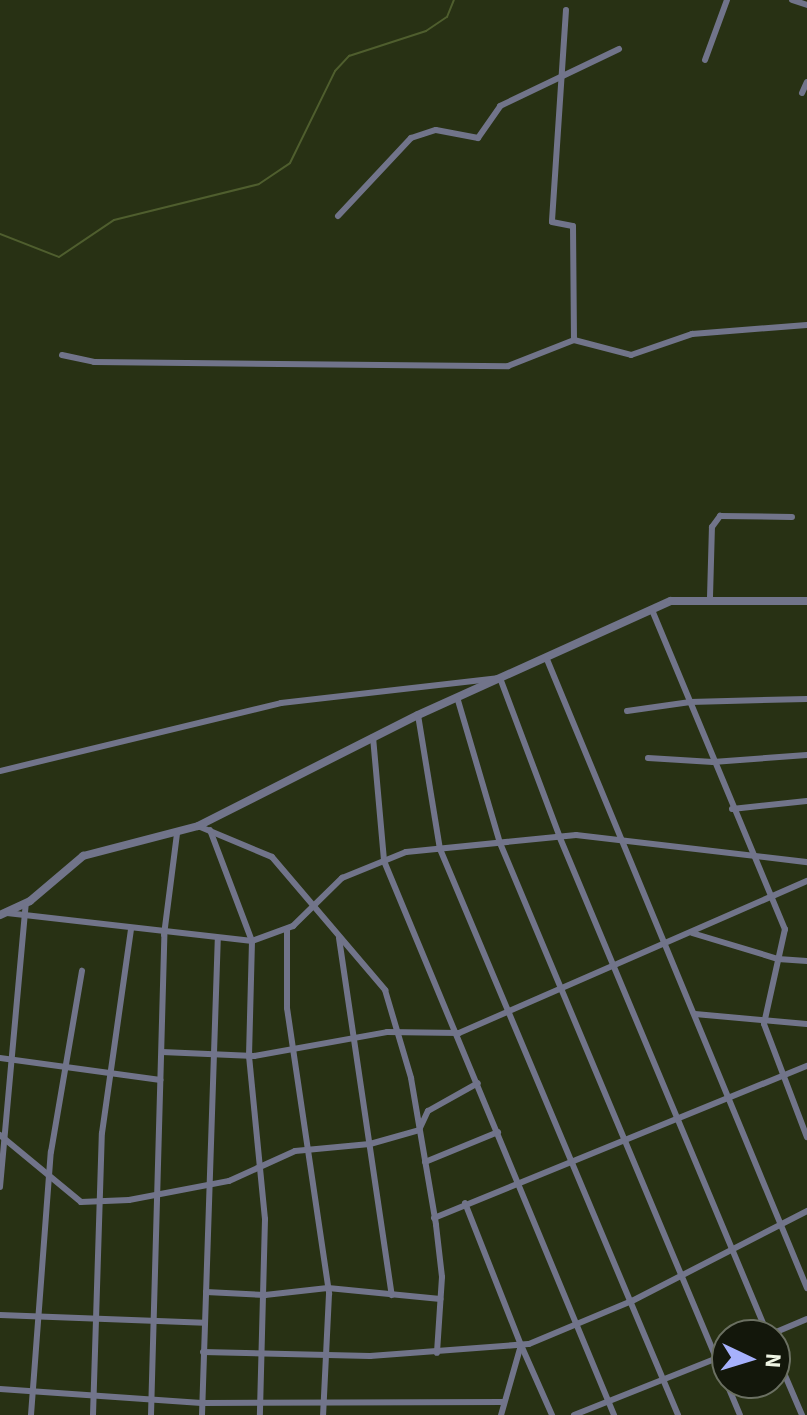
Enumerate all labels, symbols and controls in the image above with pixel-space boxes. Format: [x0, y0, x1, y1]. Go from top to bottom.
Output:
north arrow [711, 1319, 791, 1399]
text: N [756, 1352, 789, 1369]

